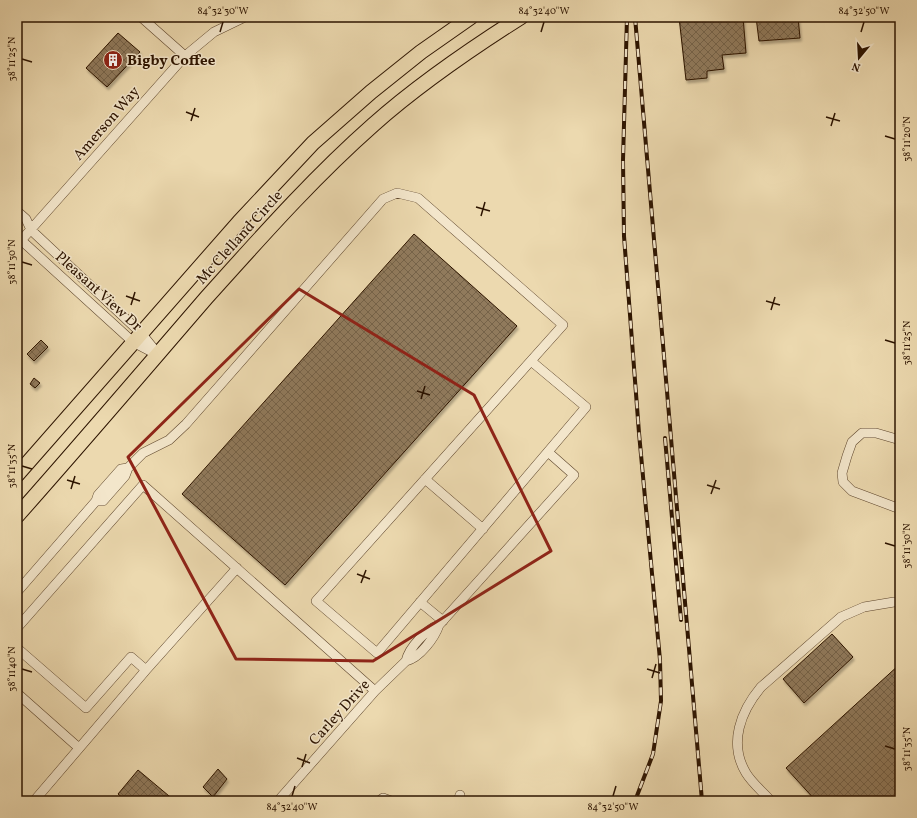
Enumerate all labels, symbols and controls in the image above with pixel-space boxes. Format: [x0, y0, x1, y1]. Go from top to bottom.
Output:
text: 84°32'30"W [197, 4, 249, 18]
text: 84°32'40"W [518, 4, 570, 18]
text: 84°32'50"W [839, 4, 889, 18]
text: 38°11'25"N [5, 36, 19, 81]
north arrow [839, 38, 879, 78]
building icon: Bigby Coffee [102, 49, 124, 71]
place label: Bigby Coffee [127, 51, 216, 72]
text: N [850, 58, 862, 74]
street label: Amerson Way [69, 82, 145, 166]
text: 38°11'20"N [900, 116, 914, 162]
street label: Mc Clelland Circle [192, 186, 288, 290]
text: 38°11'30"N [5, 239, 19, 285]
street label: Pleasant View Dr [50, 247, 146, 337]
text: 38°11'25"N [900, 320, 914, 365]
text: 38°11'35"N [5, 443, 19, 488]
text: 38°11'30"N [900, 523, 914, 569]
text: 38°11'40"N [5, 646, 19, 692]
street label: Carley Drive [305, 675, 375, 751]
text: 38°11'35"N [900, 726, 914, 771]
text: 84°32'40"W [266, 800, 318, 814]
text: 84°32'50"W [588, 800, 638, 814]

